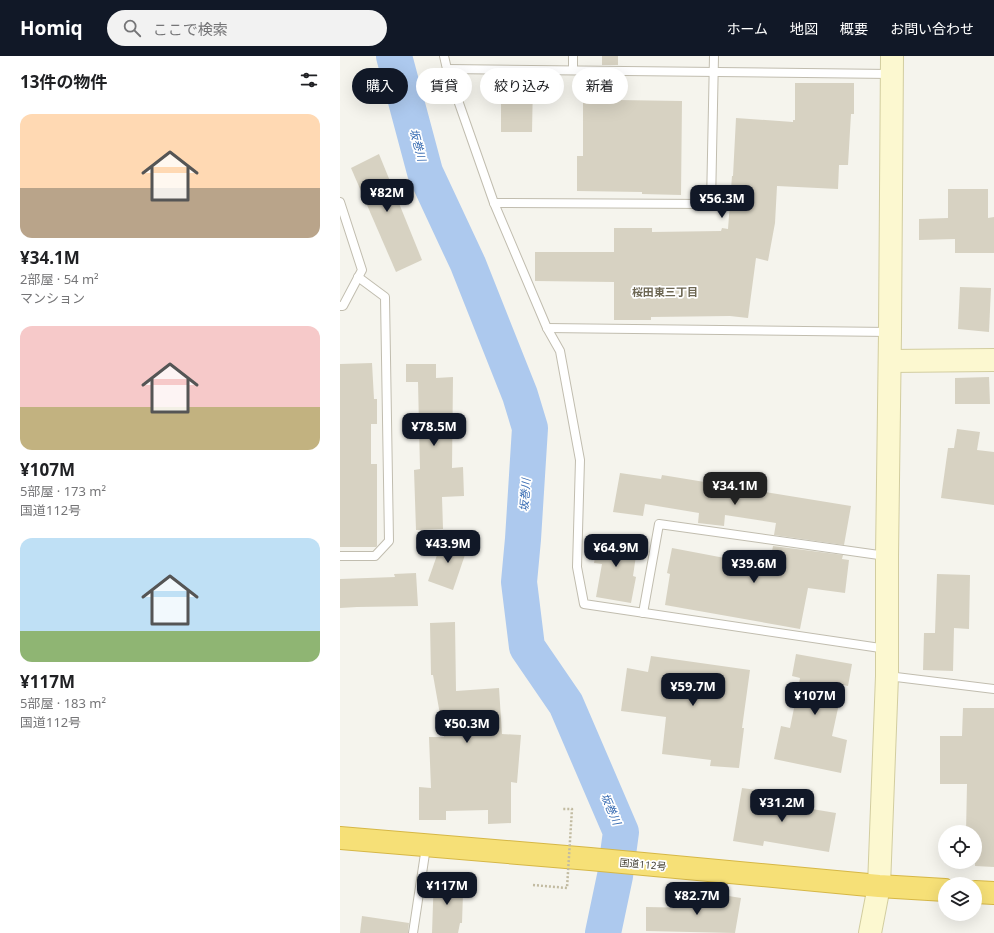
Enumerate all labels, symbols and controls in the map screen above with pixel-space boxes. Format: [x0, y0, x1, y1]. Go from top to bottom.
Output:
search box [107, 10, 387, 46]
text: Homiq [20, 15, 83, 41]
icon: search [121, 17, 143, 39]
text: ここで検索 [153, 19, 228, 39]
text: ホーム [726, 19, 768, 38]
text: 地図 [790, 19, 818, 38]
text: 概要 [840, 19, 868, 38]
text: お問い合わせ [890, 19, 974, 38]
chip: 購入 [352, 68, 408, 104]
chip: 賃貸 [416, 68, 472, 104]
chip: 絞り込み [480, 68, 564, 104]
chip: 新着 [572, 68, 628, 104]
icon: filters [298, 69, 320, 91]
text: 13件の物件 [20, 70, 107, 93]
water label: 坂巻川 [407, 127, 430, 164]
icon: home [134, 140, 206, 212]
pin: ¥82M [363, 179, 411, 213]
text: ¥82M [370, 183, 404, 201]
pin: ¥56.3M [689, 185, 755, 219]
text: ¥56.3M [699, 189, 745, 207]
text: ¥34.1M [20, 246, 80, 269]
text: 2部屋 · 54 m² [20, 270, 99, 288]
district label: 桜田東三丁目 [632, 284, 698, 299]
text: マンション [20, 289, 85, 307]
icon: home [134, 352, 206, 424]
pin: ¥78.5M [401, 413, 467, 447]
text: ¥78.5M [411, 417, 457, 435]
text: ¥107M [20, 458, 75, 481]
pin: ¥34.1M [702, 472, 768, 506]
text: ¥34.1M [712, 476, 758, 494]
water label: 坂巻川 [516, 477, 533, 512]
text: 5部屋 · 173 m² [20, 482, 106, 500]
text: 国道112号 [20, 501, 81, 519]
pin: ¥43.9M [415, 530, 481, 564]
text: ¥43.9M [425, 534, 471, 552]
pin: ¥64.9M [583, 534, 649, 568]
text: ¥64.9M [593, 538, 639, 556]
pin: ¥39.6M [721, 550, 787, 584]
text: ¥39.6M [731, 554, 777, 572]
icon: home [134, 564, 206, 636]
text: ¥117M [20, 670, 75, 693]
pin: ¥59.7M [660, 673, 726, 707]
text: ¥59.7M [670, 677, 716, 695]
pin: ¥107M [787, 682, 843, 716]
text: ¥107M [794, 686, 836, 704]
text: 5部屋 · 183 m² [20, 694, 106, 712]
pin: ¥50.3M [434, 710, 500, 744]
text: 国道112号 [20, 713, 81, 731]
text: ¥50.3M [444, 714, 490, 732]
pin: ¥31.2M [749, 789, 815, 823]
water label: 坂巻川 [598, 791, 625, 828]
text: ¥31.2M [759, 793, 805, 811]
map controls [938, 825, 982, 921]
button: locate [938, 825, 982, 869]
street label: 国道112号 [619, 855, 667, 873]
pin: ¥117M [419, 872, 475, 906]
text: ¥117M [426, 876, 468, 894]
button: layers [938, 877, 982, 921]
pin: ¥82.7M [664, 882, 730, 916]
text: ¥82.7M [674, 886, 720, 904]

